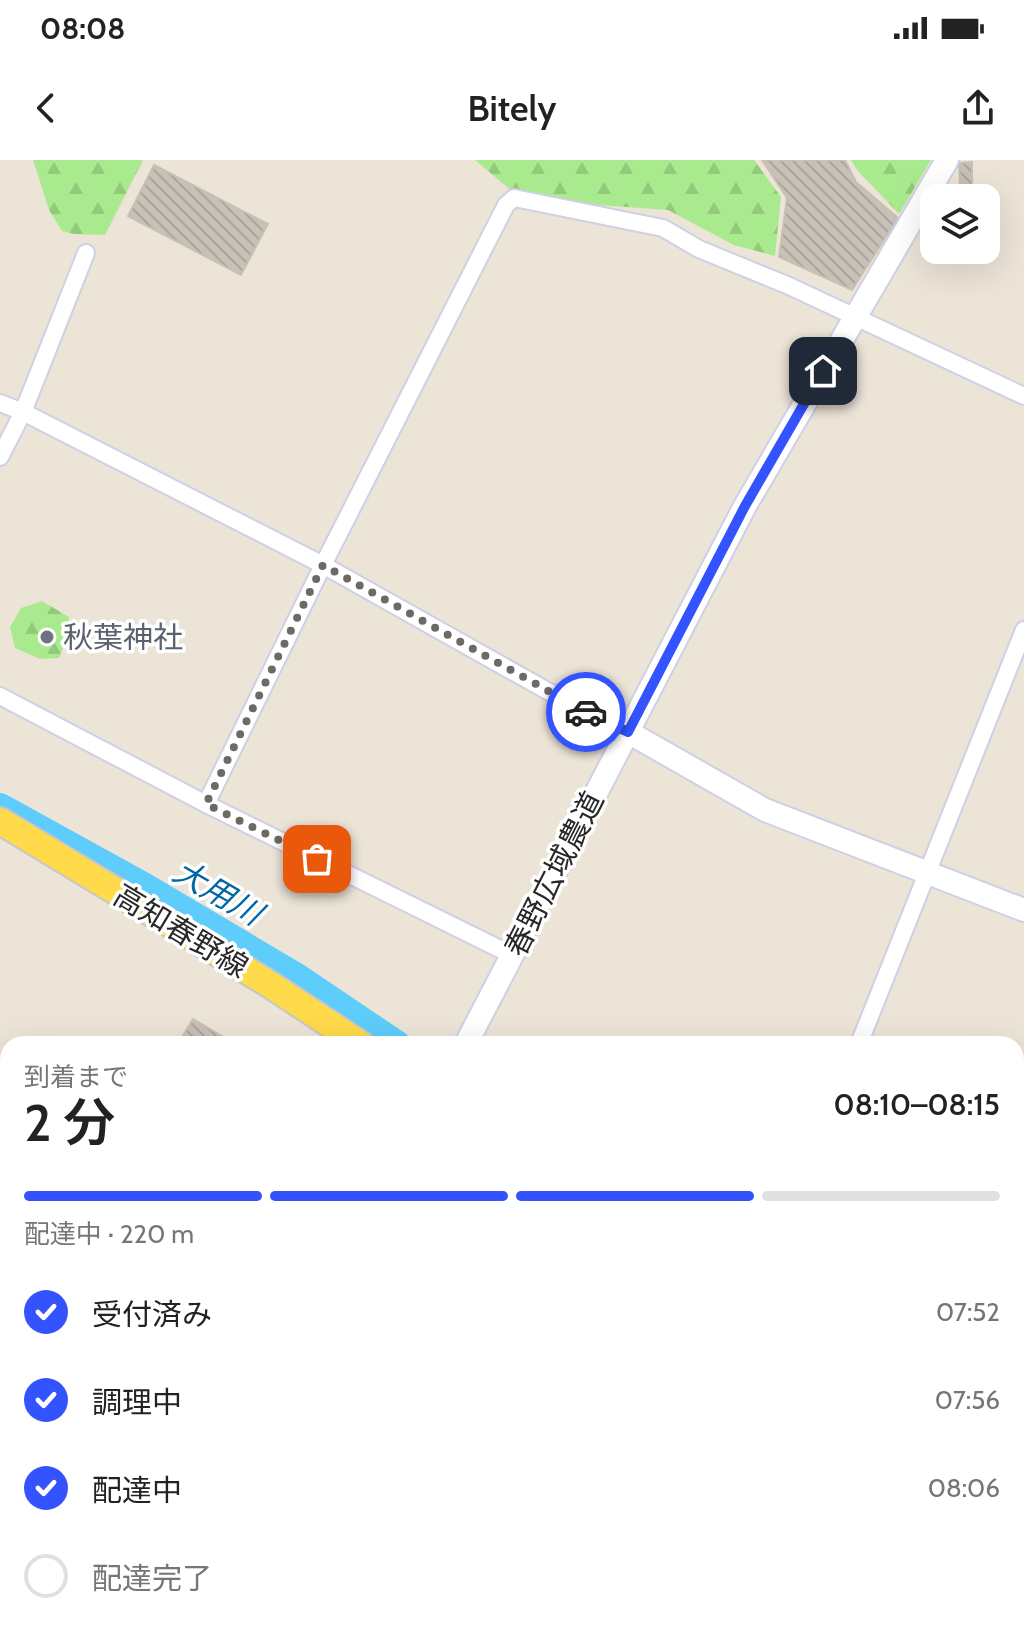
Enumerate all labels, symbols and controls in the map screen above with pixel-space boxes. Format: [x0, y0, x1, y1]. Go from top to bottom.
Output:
text: 08:08 [40, 10, 125, 47]
icon: back [24, 86, 68, 130]
text: Bitely [468, 86, 556, 130]
icon: share [956, 86, 1000, 130]
map controls [920, 184, 1000, 264]
button: layers [920, 184, 1000, 264]
pin [789, 337, 857, 405]
icon: home [801, 349, 845, 393]
place label: 秋葉神社 [63, 619, 183, 656]
marker: 秋葉神社 [38, 628, 56, 646]
courier [546, 672, 626, 752]
icon: car [564, 690, 608, 734]
street label: 春野広域農道 [497, 785, 611, 963]
pin [283, 825, 351, 893]
icon: bag [295, 837, 339, 881]
water label: 大用川 [167, 851, 272, 934]
street label: 高知春野線 [107, 877, 255, 985]
text: 到着まで [24, 1061, 128, 1093]
text: 08:10–08:15 [834, 1086, 1000, 1123]
text: 2 分 [24, 1091, 115, 1154]
text: 配達中 · 220 m [24, 1218, 194, 1250]
icon: check [24, 1290, 68, 1334]
text: 受付済み [92, 1296, 212, 1333]
text: 07:52 [936, 1296, 1000, 1328]
icon: check [24, 1378, 68, 1422]
text: 調理中 [92, 1384, 182, 1421]
text: 07:56 [935, 1384, 1000, 1416]
icon: check [24, 1466, 68, 1510]
text: 配達中 [92, 1472, 182, 1509]
text: 08:06 [928, 1472, 1000, 1504]
text: 配達完了 [92, 1560, 212, 1597]

